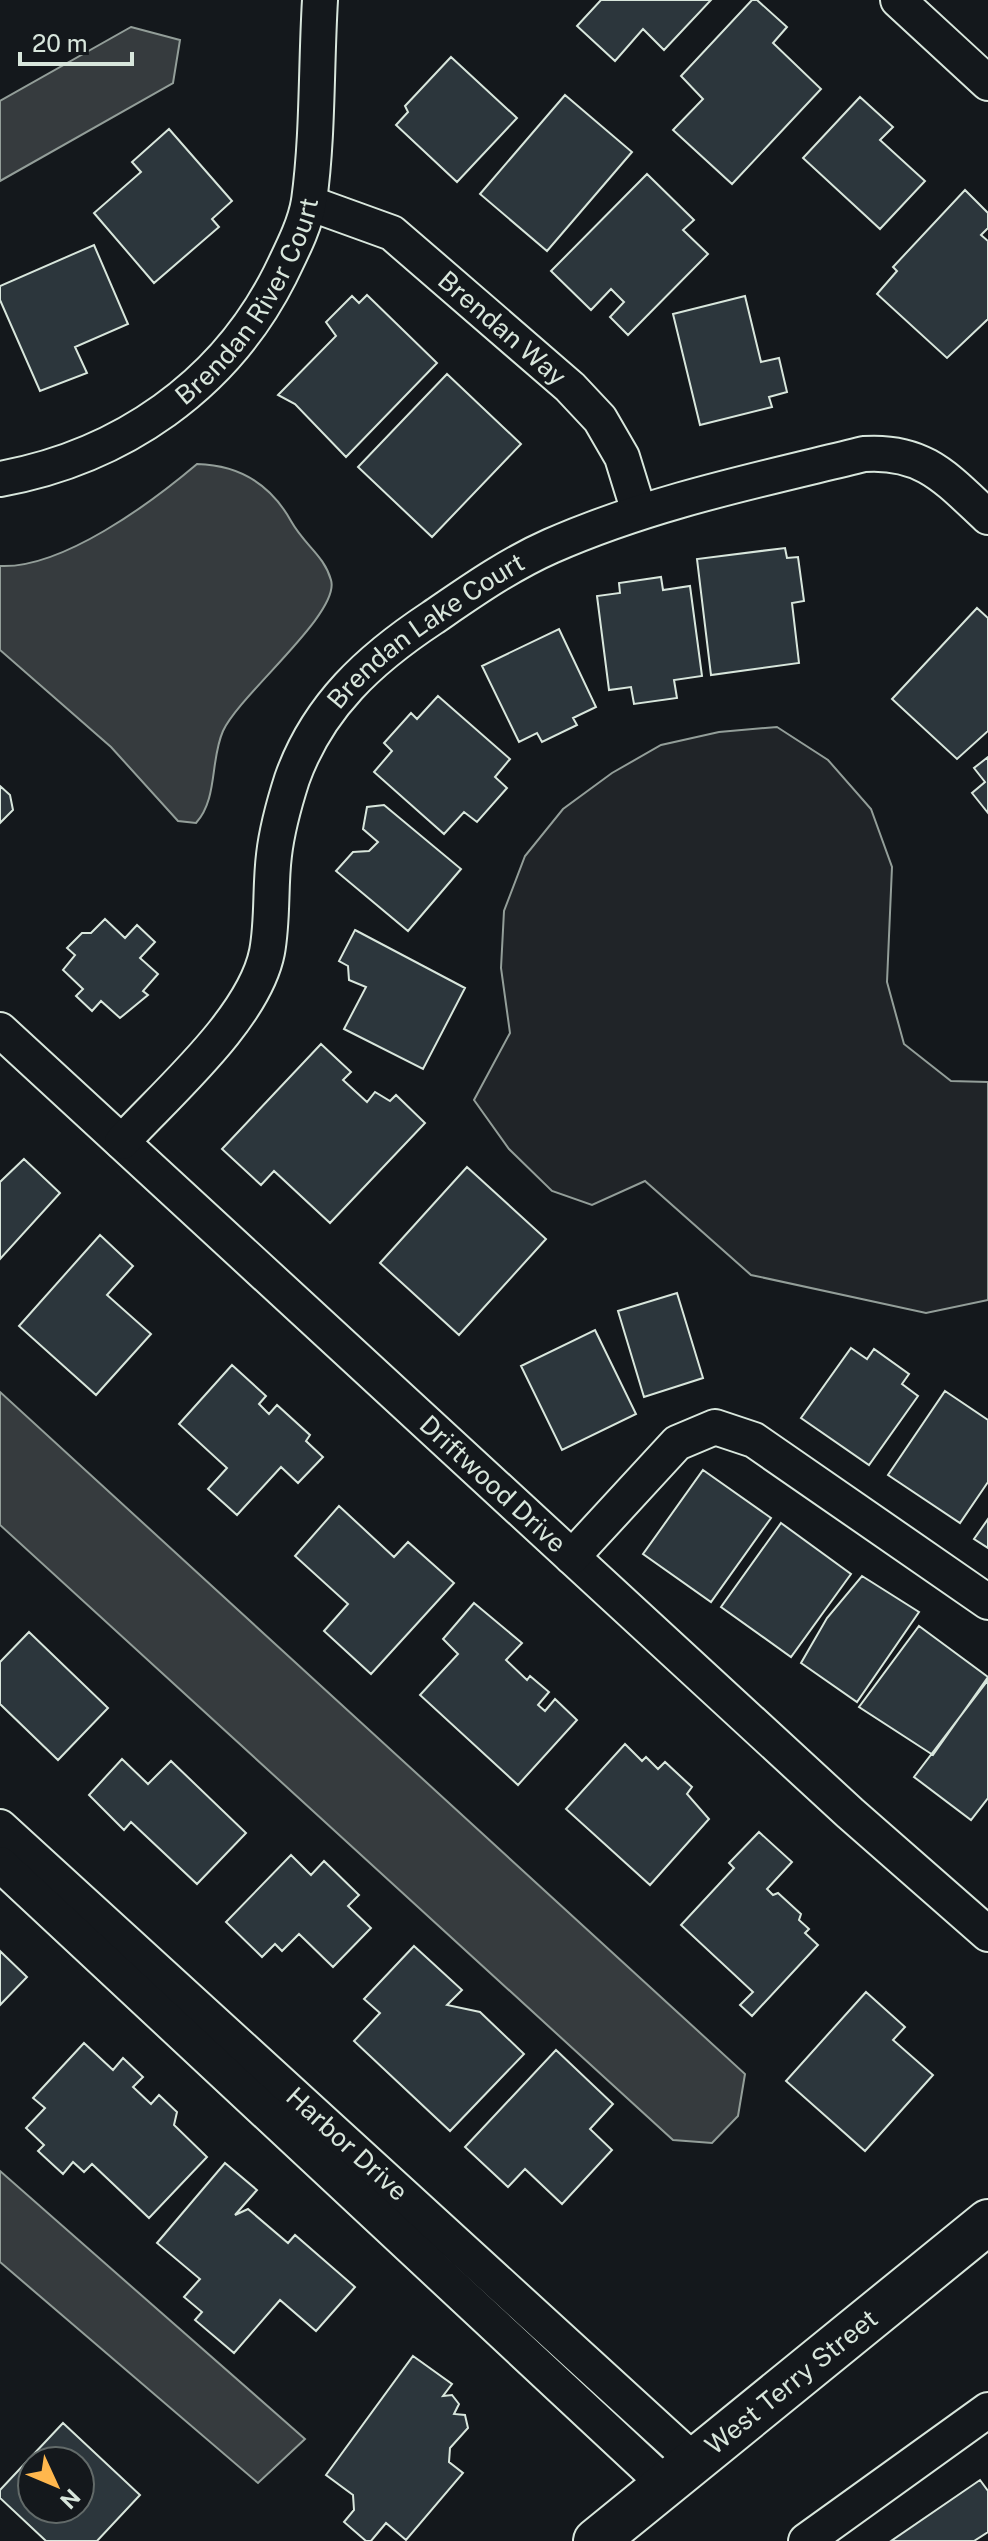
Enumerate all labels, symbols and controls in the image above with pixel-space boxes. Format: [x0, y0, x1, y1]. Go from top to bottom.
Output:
scale bar [20, 16, 132, 66]
text: 20 m [32, 29, 88, 57]
street label: Brendan River Court [169, 195, 324, 411]
street label: Brendan Way [432, 264, 573, 392]
street label: Brendan Lake Court [320, 546, 530, 715]
street label: Driftwood Drive [414, 1409, 573, 1559]
street label: Harbor Drive [280, 2080, 414, 2207]
street label: West Terry Street [699, 2302, 883, 2461]
north arrow [16, 2445, 96, 2525]
text: N [55, 2484, 86, 2514]

